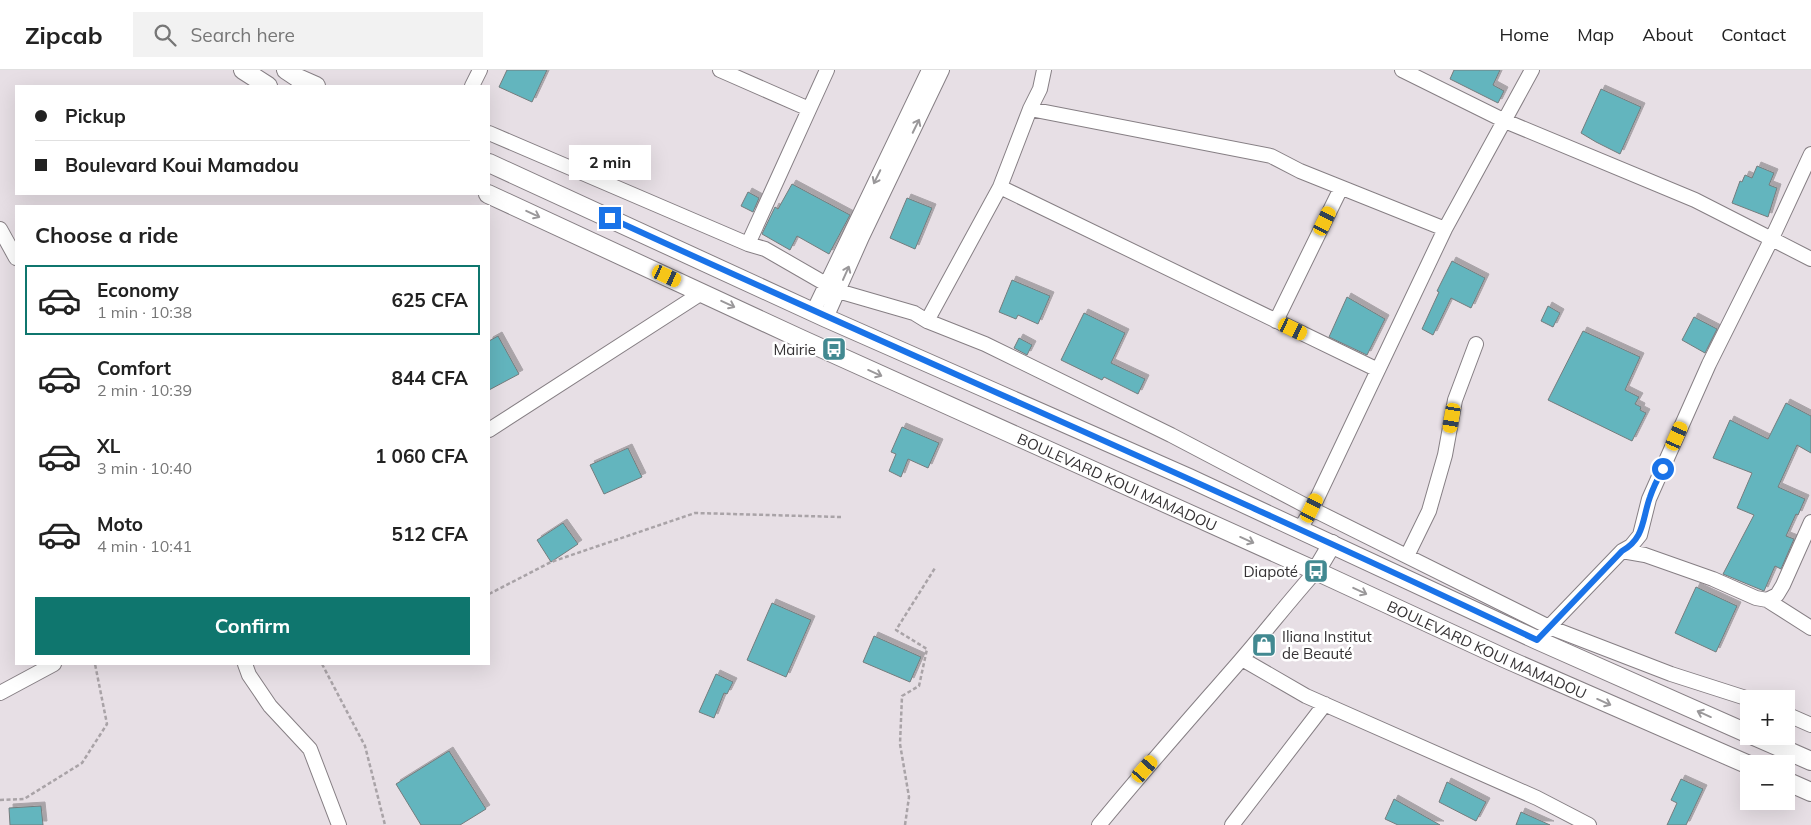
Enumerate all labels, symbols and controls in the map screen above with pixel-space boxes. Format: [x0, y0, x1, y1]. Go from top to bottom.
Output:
search box [133, 12, 483, 57]
text: Zipcab [25, 20, 103, 50]
icon: search [151, 21, 179, 49]
text: Search here [191, 23, 295, 47]
text: Home [1499, 23, 1549, 46]
text: Map [1577, 23, 1614, 46]
text: About [1642, 23, 1693, 46]
text: Contact [1721, 23, 1786, 46]
text: Pickup [65, 104, 126, 128]
one-way arrow [911, 119, 921, 134]
callout: 2 min [569, 146, 651, 180]
text: 2 min [589, 152, 631, 172]
text: Boulevard Koui Mamadou [65, 153, 299, 177]
one-way arrow [872, 169, 881, 184]
car [1311, 204, 1338, 238]
route end [599, 207, 621, 229]
one-way arrow [525, 210, 540, 219]
text: Choose a ride [35, 221, 178, 249]
car [650, 263, 683, 289]
one-way arrow [841, 266, 851, 281]
icon: car [37, 278, 82, 323]
text: Economy [97, 278, 179, 302]
text: 625 CFA [392, 288, 468, 312]
one-way arrow [720, 300, 735, 310]
text: 1 min · 10:38 [97, 302, 192, 322]
car [1276, 316, 1309, 342]
bus stop icon: Mairie [821, 336, 847, 362]
place label: Mairie [773, 340, 816, 359]
icon: car [37, 356, 82, 401]
text: Comfort [97, 356, 171, 380]
text: 844 CFA [392, 366, 468, 390]
one-way arrow [867, 368, 882, 378]
text: 2 min · 10:39 [97, 380, 192, 400]
car [1442, 402, 1461, 434]
car [1664, 419, 1689, 453]
street label: BOULEVARD KOUI MAMADOU [1015, 428, 1220, 535]
icon: car [37, 434, 82, 479]
text: XL [97, 434, 120, 458]
text: 1 060 CFA [375, 444, 468, 468]
text: 3 min · 10:40 [97, 458, 192, 478]
route start [1652, 458, 1674, 480]
car [1298, 491, 1325, 525]
icon: car [37, 512, 82, 557]
text: Moto [97, 512, 143, 536]
text: 512 CFA [392, 522, 468, 546]
text: 4 min · 10:41 [97, 536, 192, 556]
one-way arrow [1239, 536, 1254, 545]
bus stop icon: Diapoté [1303, 558, 1329, 584]
place label: Diapoté [1243, 562, 1298, 581]
one-way arrow [1352, 587, 1367, 597]
street label: BOULEVARD KOUI MAMADOU [1384, 596, 1590, 703]
button: Confirm [35, 597, 470, 655]
place label: Iliana Institut de Beauté [1282, 627, 1372, 663]
shop icon: Iliana Institut de Beauté [1251, 632, 1277, 658]
map controls [1740, 690, 1795, 810]
button: + [1740, 690, 1795, 745]
one-way arrow [1596, 697, 1611, 707]
one-way arrow [1697, 709, 1712, 719]
car [1129, 753, 1160, 785]
button: − [1740, 755, 1795, 810]

